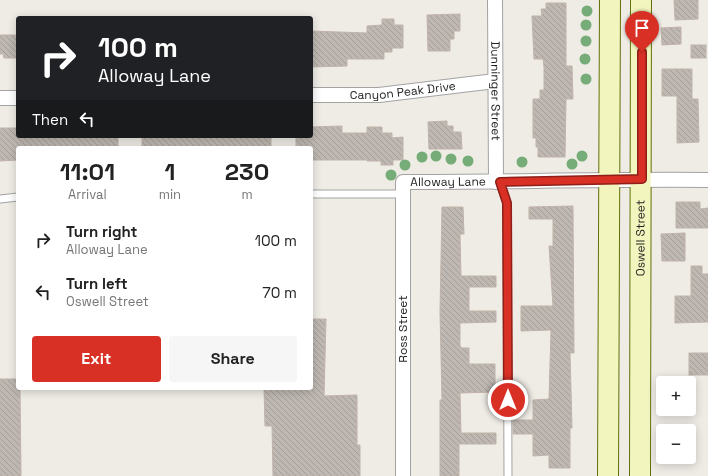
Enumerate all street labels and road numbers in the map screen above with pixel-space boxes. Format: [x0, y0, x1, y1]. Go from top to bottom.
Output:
street label: Dunninger Street [487, 41, 504, 141]
street label: Canyon Peak Drive [350, 78, 457, 103]
street label: Alloway Lane [410, 173, 486, 190]
street label: Oswell Street [632, 200, 649, 276]
street label: Ross Street [395, 295, 411, 363]

